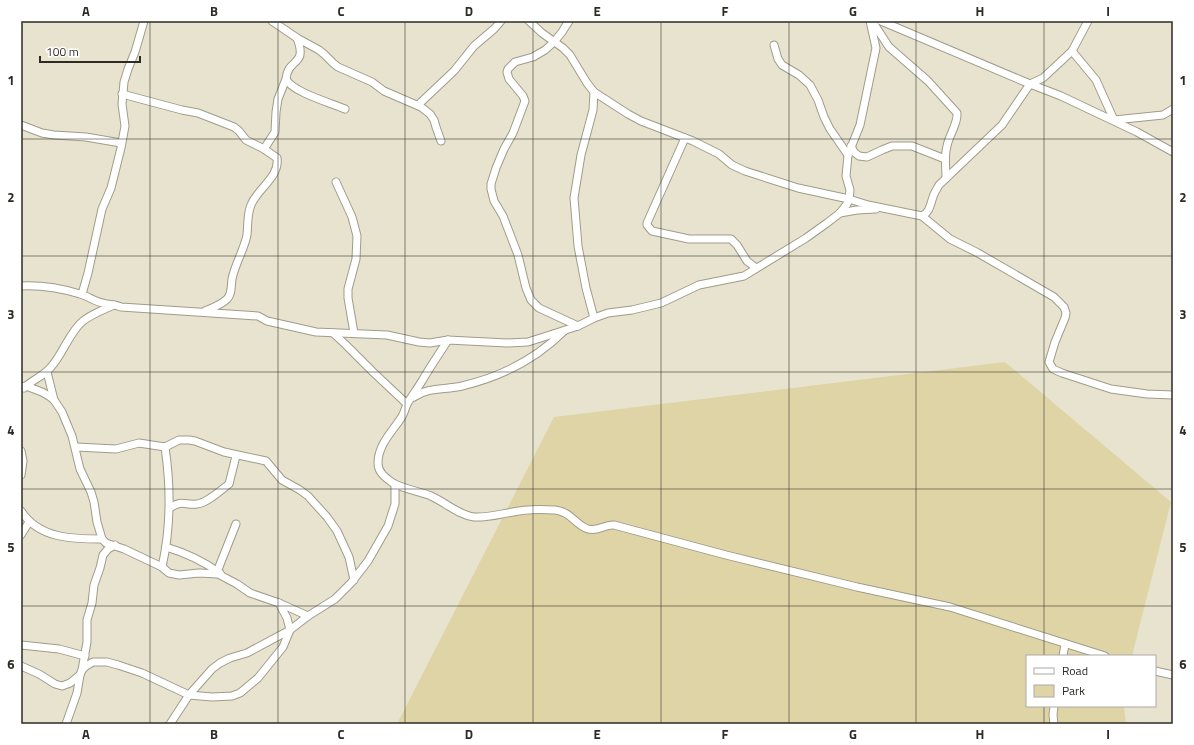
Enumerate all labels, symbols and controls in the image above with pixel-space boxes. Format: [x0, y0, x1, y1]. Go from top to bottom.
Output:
text: A [82, 1, 90, 21]
text: B [210, 1, 218, 21]
text: C [337, 1, 345, 21]
text: D [465, 1, 473, 21]
text: E [593, 1, 601, 21]
text: F [722, 1, 729, 21]
text: G [849, 1, 857, 21]
text: H [976, 1, 984, 21]
text: I [1106, 1, 1110, 21]
scale bar [40, 38, 140, 64]
text: 100 m [46, 42, 79, 61]
text: 1 [7, 70, 15, 90]
text: 1 [1179, 70, 1187, 90]
text: 2 [7, 187, 15, 207]
text: 2 [1179, 187, 1187, 207]
text: 3 [7, 304, 15, 324]
text: 3 [1179, 304, 1187, 324]
text: 4 [7, 420, 15, 440]
text: 4 [1179, 420, 1187, 440]
text: 5 [7, 537, 15, 557]
text: 5 [1179, 537, 1187, 557]
text: 6 [7, 654, 15, 674]
text: 6 [1179, 654, 1187, 674]
legend [1026, 655, 1156, 707]
text: Road [1062, 661, 1088, 680]
text: Park [1062, 681, 1085, 700]
text: A [82, 724, 90, 744]
text: B [210, 724, 218, 744]
text: C [337, 724, 345, 744]
text: D [465, 724, 473, 744]
text: E [593, 724, 601, 744]
text: F [722, 724, 729, 744]
text: G [849, 724, 857, 744]
text: H [976, 724, 984, 744]
text: I [1106, 724, 1110, 744]

